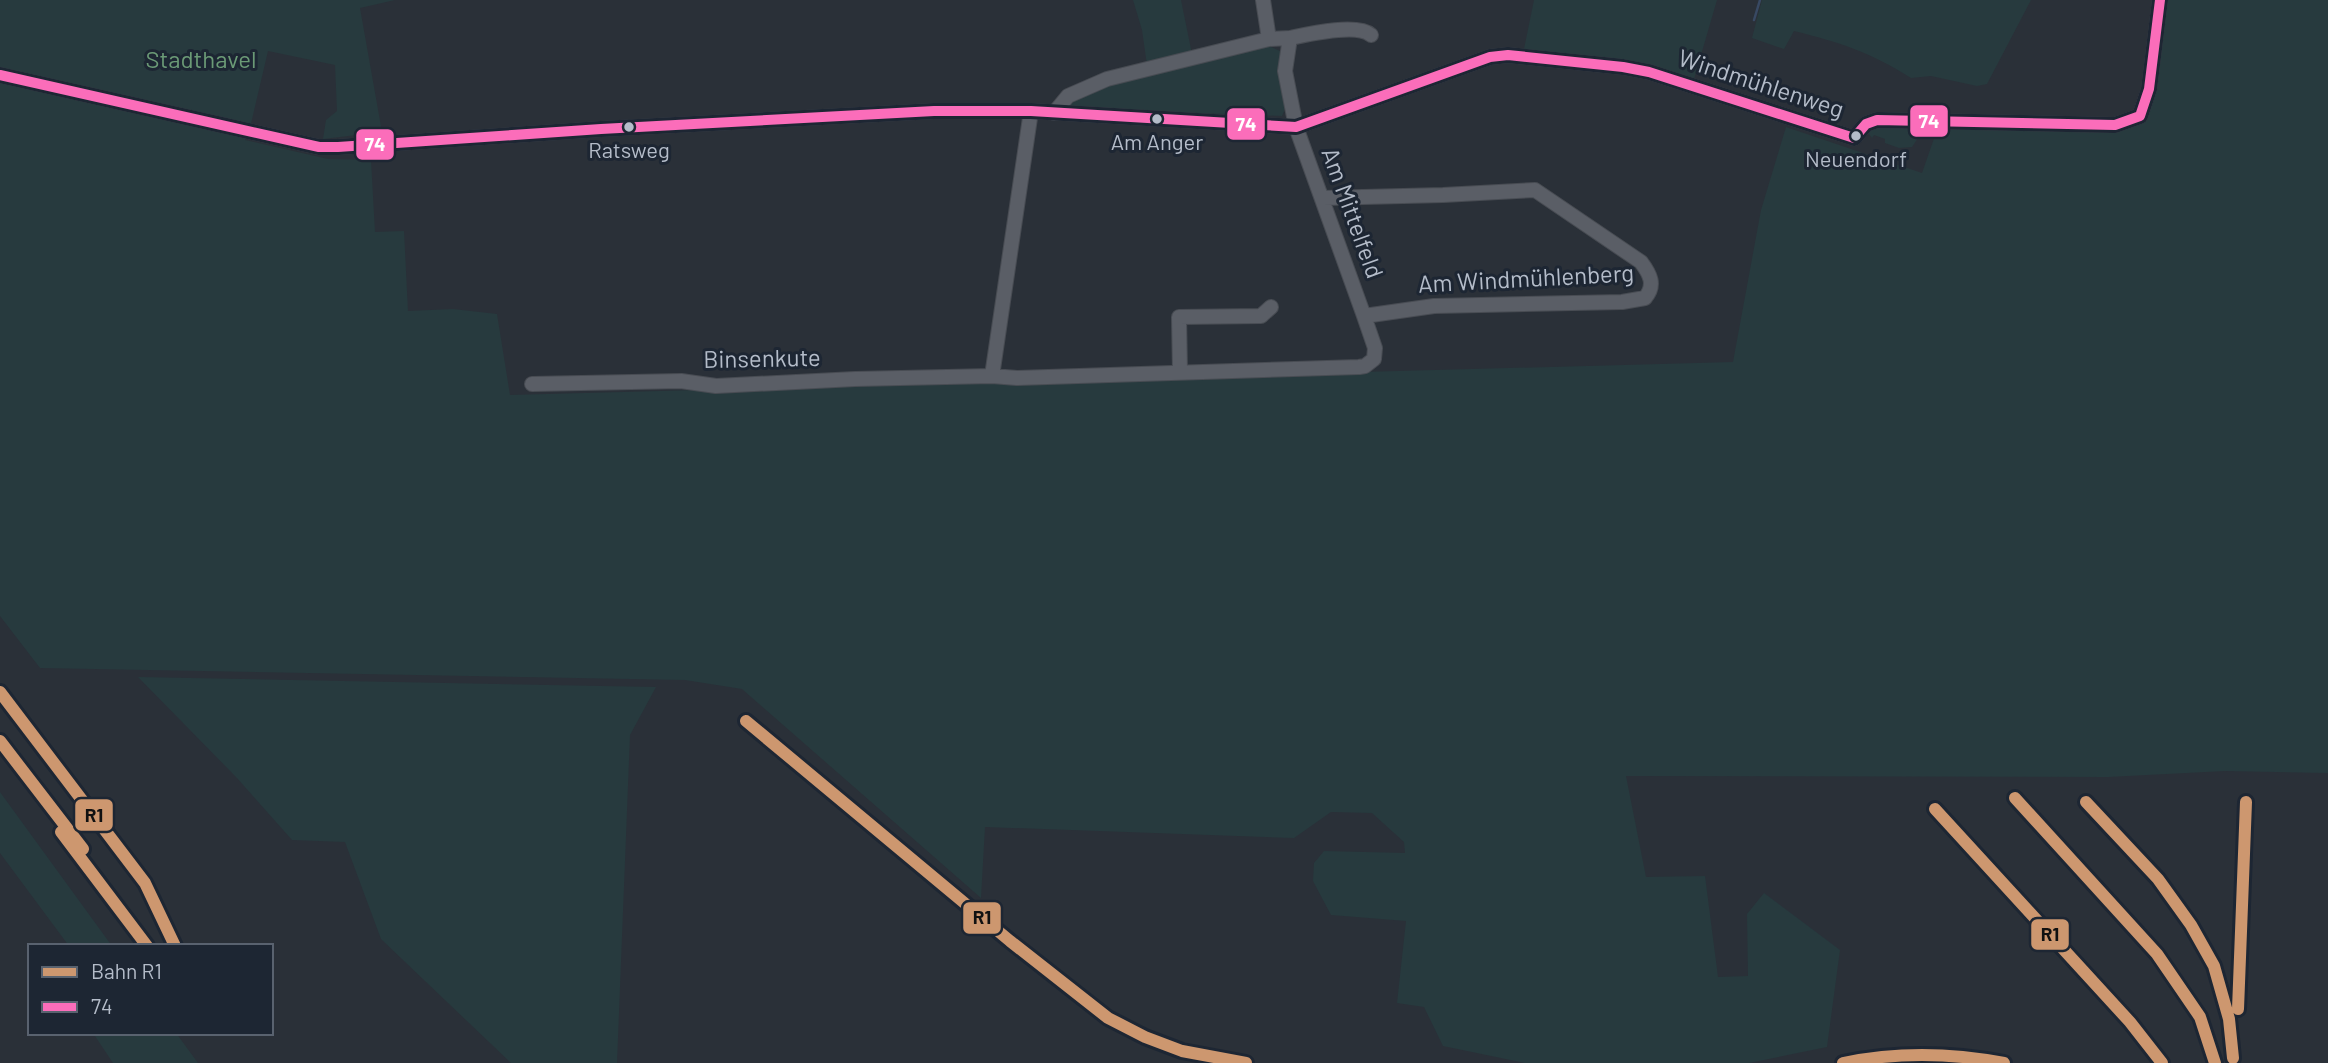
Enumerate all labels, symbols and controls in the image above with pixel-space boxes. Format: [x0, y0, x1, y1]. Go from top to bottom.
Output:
street label: Windmühlenweg [1675, 42, 1848, 123]
park label: Stadthavel [145, 44, 257, 73]
line badge: 74 [1909, 104, 1949, 138]
line badge: 74 [1226, 107, 1266, 141]
text: 74 [1919, 109, 1939, 132]
marker: Am Anger [1150, 112, 1164, 126]
text: 74 [1236, 112, 1256, 135]
marker: Ratsweg [622, 120, 636, 134]
line badge: 74 [355, 128, 395, 161]
place label: Am Anger [1111, 128, 1203, 154]
marker: Neuendorf [1849, 129, 1863, 143]
text: 74 [365, 132, 385, 155]
place label: Ratsweg [588, 136, 670, 162]
street label: Am Mittelfeld [1316, 143, 1390, 282]
place label: Neuendorf [1805, 145, 1907, 171]
street label: Am Windmühlenberg [1417, 257, 1635, 298]
street label: Binsenkute [703, 342, 821, 373]
line badge: R1 [74, 798, 114, 832]
text: R1 [85, 803, 103, 826]
line badge: R1 [962, 901, 1002, 935]
text: R1 [973, 905, 991, 928]
line badge: R1 [2030, 918, 2070, 951]
text: R1 [2041, 922, 2059, 945]
legend [28, 944, 273, 1035]
text: Bahn R1 [91, 958, 162, 983]
text: 74 [91, 993, 113, 1018]

